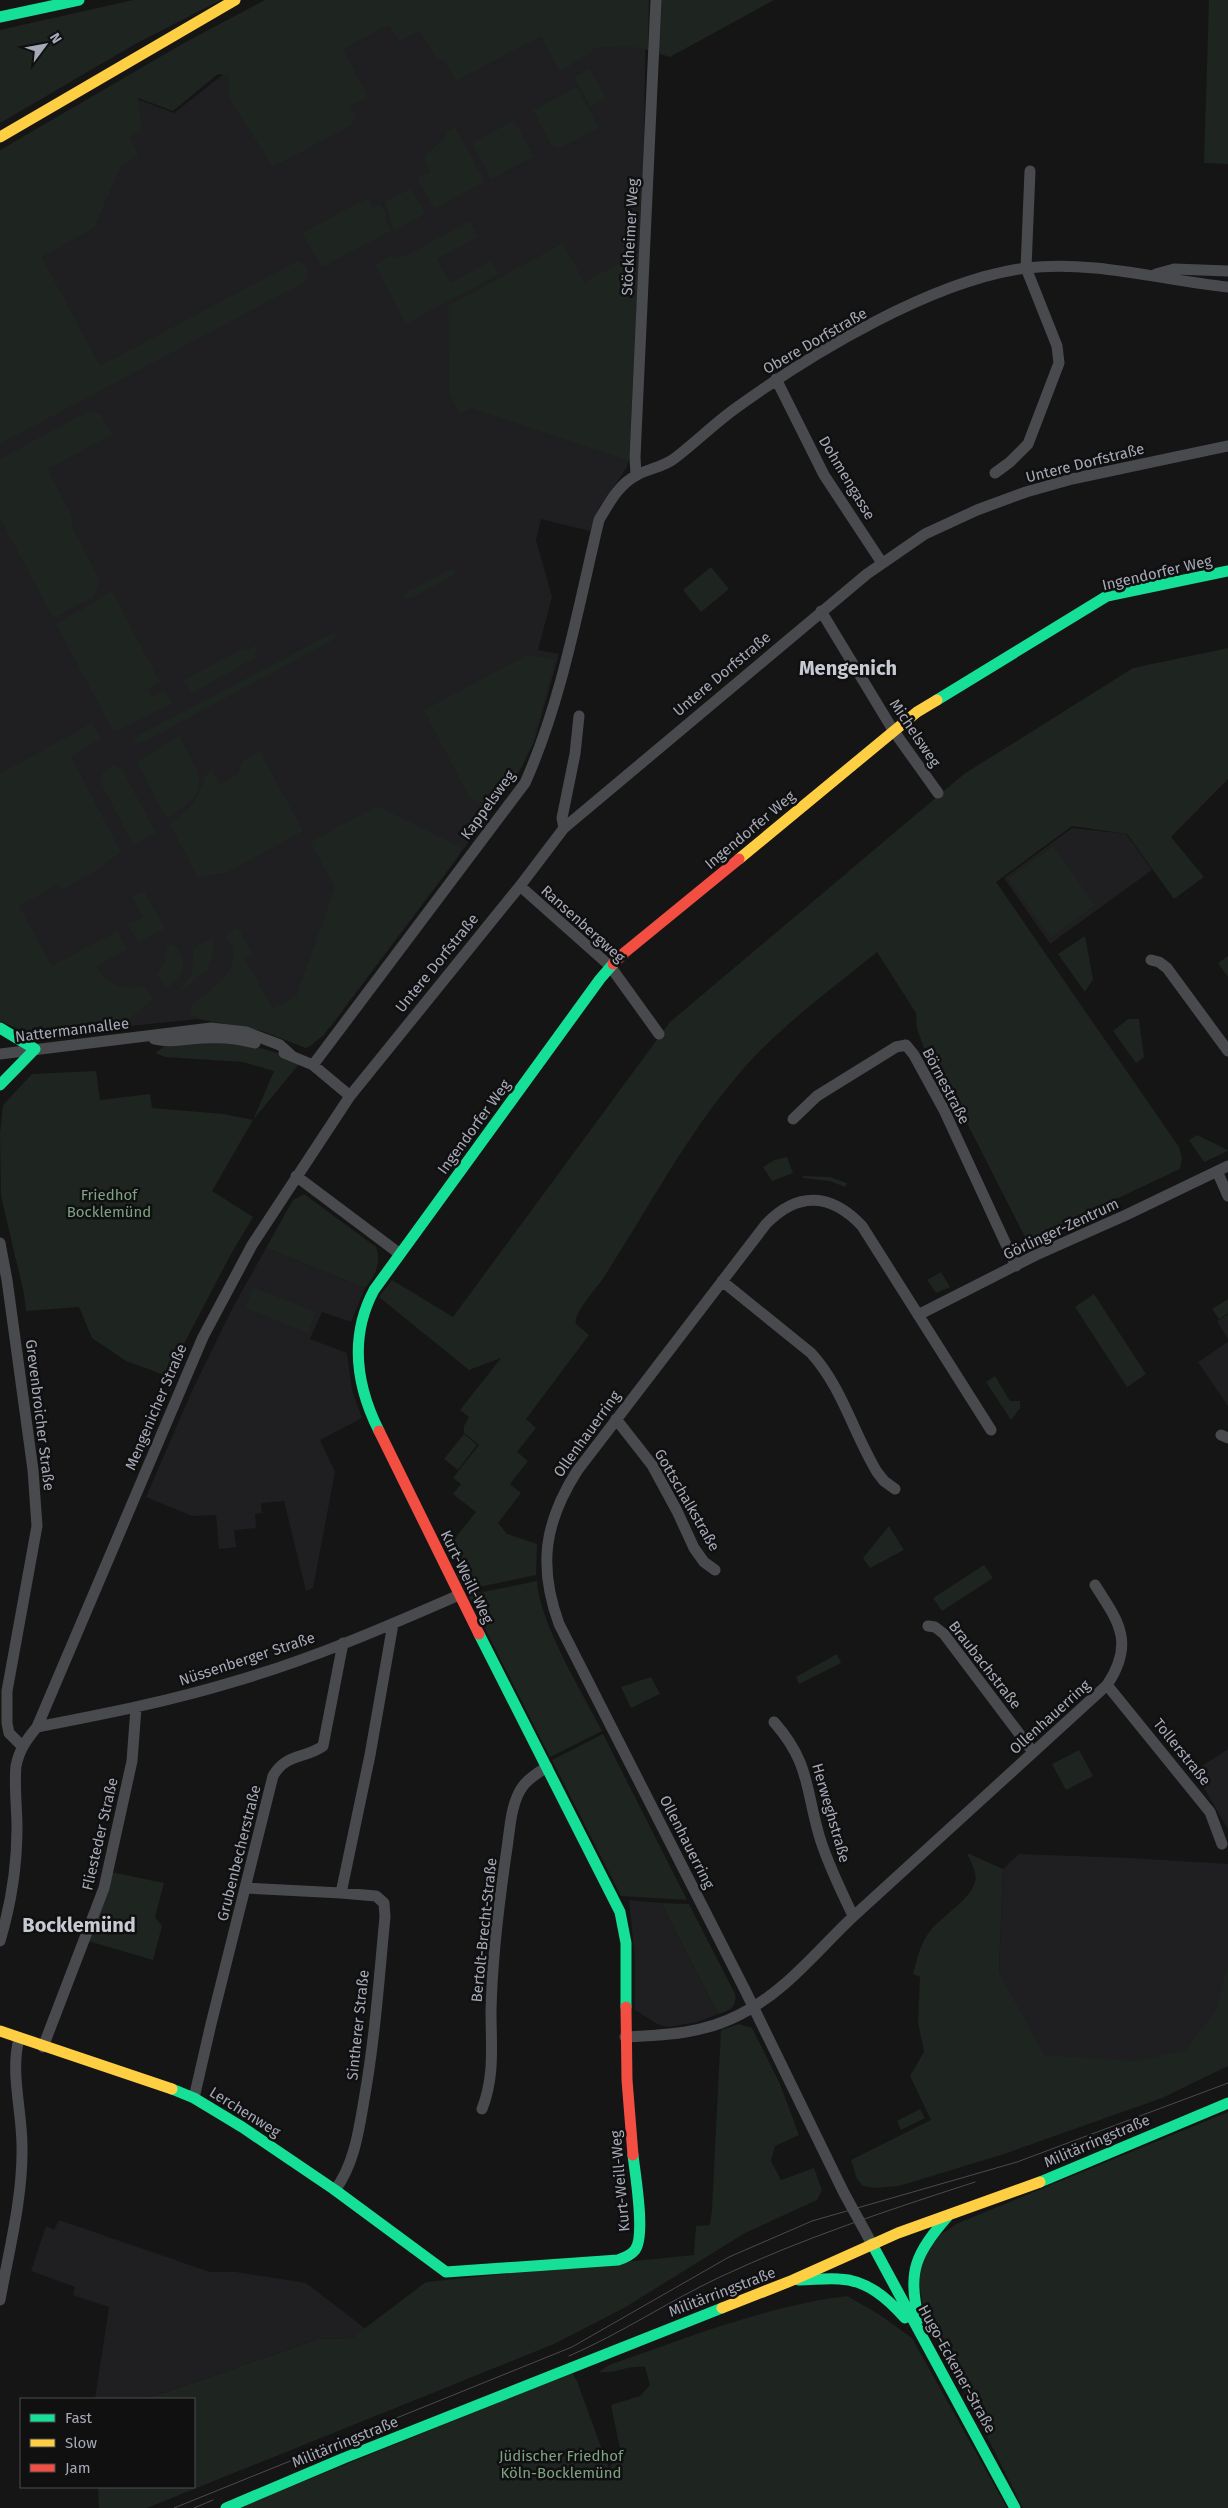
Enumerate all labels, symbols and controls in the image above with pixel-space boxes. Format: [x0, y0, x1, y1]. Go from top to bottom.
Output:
north arrow [20, 20, 70, 70]
text: N [46, 30, 65, 47]
street label: Stöckheimer Weg [618, 178, 642, 296]
street label: Obere Dorfstraße [760, 304, 870, 378]
street label: Dohmengasse [815, 433, 879, 523]
street label: Untere Dorfstraße [1024, 440, 1146, 486]
street label: Ingendorfer Weg [1100, 552, 1214, 594]
street label: Untere Dorfstraße [670, 628, 774, 720]
district label: Mengenich [799, 656, 897, 680]
street label: Michelsweg [886, 696, 944, 771]
street label: Kappelsweg [457, 767, 519, 843]
street label: Ingendorfer Weg [701, 787, 799, 873]
street label: Ransenbergweg [537, 882, 629, 967]
street label: Untere Dorfstraße [392, 910, 482, 1016]
street label: Nattermannallee [14, 1014, 130, 1046]
street label: Börnestraße [918, 1045, 974, 1127]
street label: Ingendorfer Weg [434, 1076, 514, 1178]
park label: Friedhof Bocklemünd [67, 1186, 151, 1221]
street label: Görlinger-Zentrum [1000, 1194, 1122, 1264]
street label: Grevenbroicher Straße [22, 1338, 58, 1492]
street label: Mengenicher Straße [121, 1341, 191, 1473]
street label: Ollenhauerring [550, 1387, 624, 1481]
street label: Gottschalkstraße [650, 1446, 724, 1554]
street label: Kurt-Weill-Weg [437, 1527, 497, 1627]
street label: Braubachstraße [945, 1617, 1025, 1713]
street label: Nüssenberger Straße [177, 1628, 317, 1690]
street label: Ollenhauerring [1006, 1676, 1094, 1758]
street label: Tollerstraße [1149, 1715, 1215, 1789]
street label: Herweghstraße [808, 1761, 854, 1865]
street label: Fliesteder Straße [78, 1776, 122, 1892]
street label: Grubenbecherstraße [213, 1783, 265, 1923]
street label: Ollenhauerring [656, 1792, 718, 1892]
street label: Bertolt-Brecht-Straße [467, 1857, 501, 2003]
district label: Bocklemünd [22, 1913, 136, 1937]
street label: Sintherer Straße [343, 1969, 373, 2081]
street label: Lerchenweg [206, 2083, 284, 2141]
street label: Militärringstraße [1041, 2111, 1153, 2171]
street label: Kurt-Weill-Weg [607, 2129, 633, 2232]
street label: Militärringstraße [666, 2263, 778, 2321]
street label: Hugo-Eckener-Straße [914, 2302, 1000, 2436]
legend [20, 2398, 195, 2488]
text: Fast [65, 2409, 92, 2427]
street label: Militärringstraße [289, 2412, 401, 2472]
text: Slow [65, 2434, 97, 2452]
park label: Jüdischer Friedhof Köln-Bocklemünd [499, 2447, 624, 2482]
text: Jam [65, 2459, 91, 2477]

